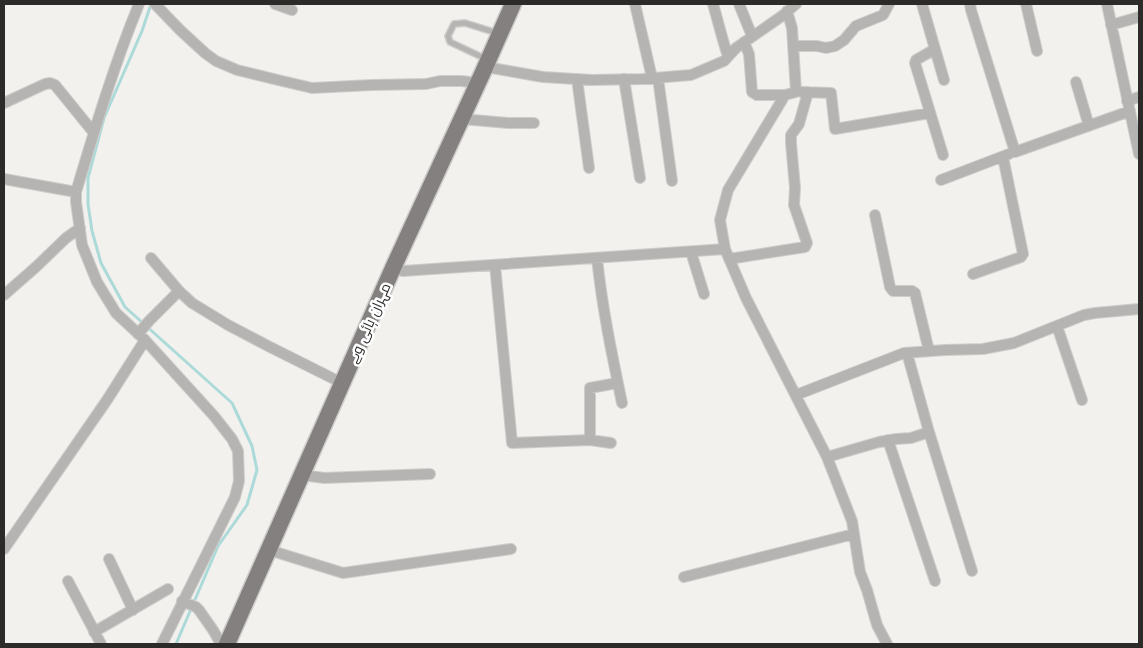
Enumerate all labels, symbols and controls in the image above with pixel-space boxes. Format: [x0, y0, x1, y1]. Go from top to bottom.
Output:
street label: مہران ہائی وے [344, 281, 395, 366]

